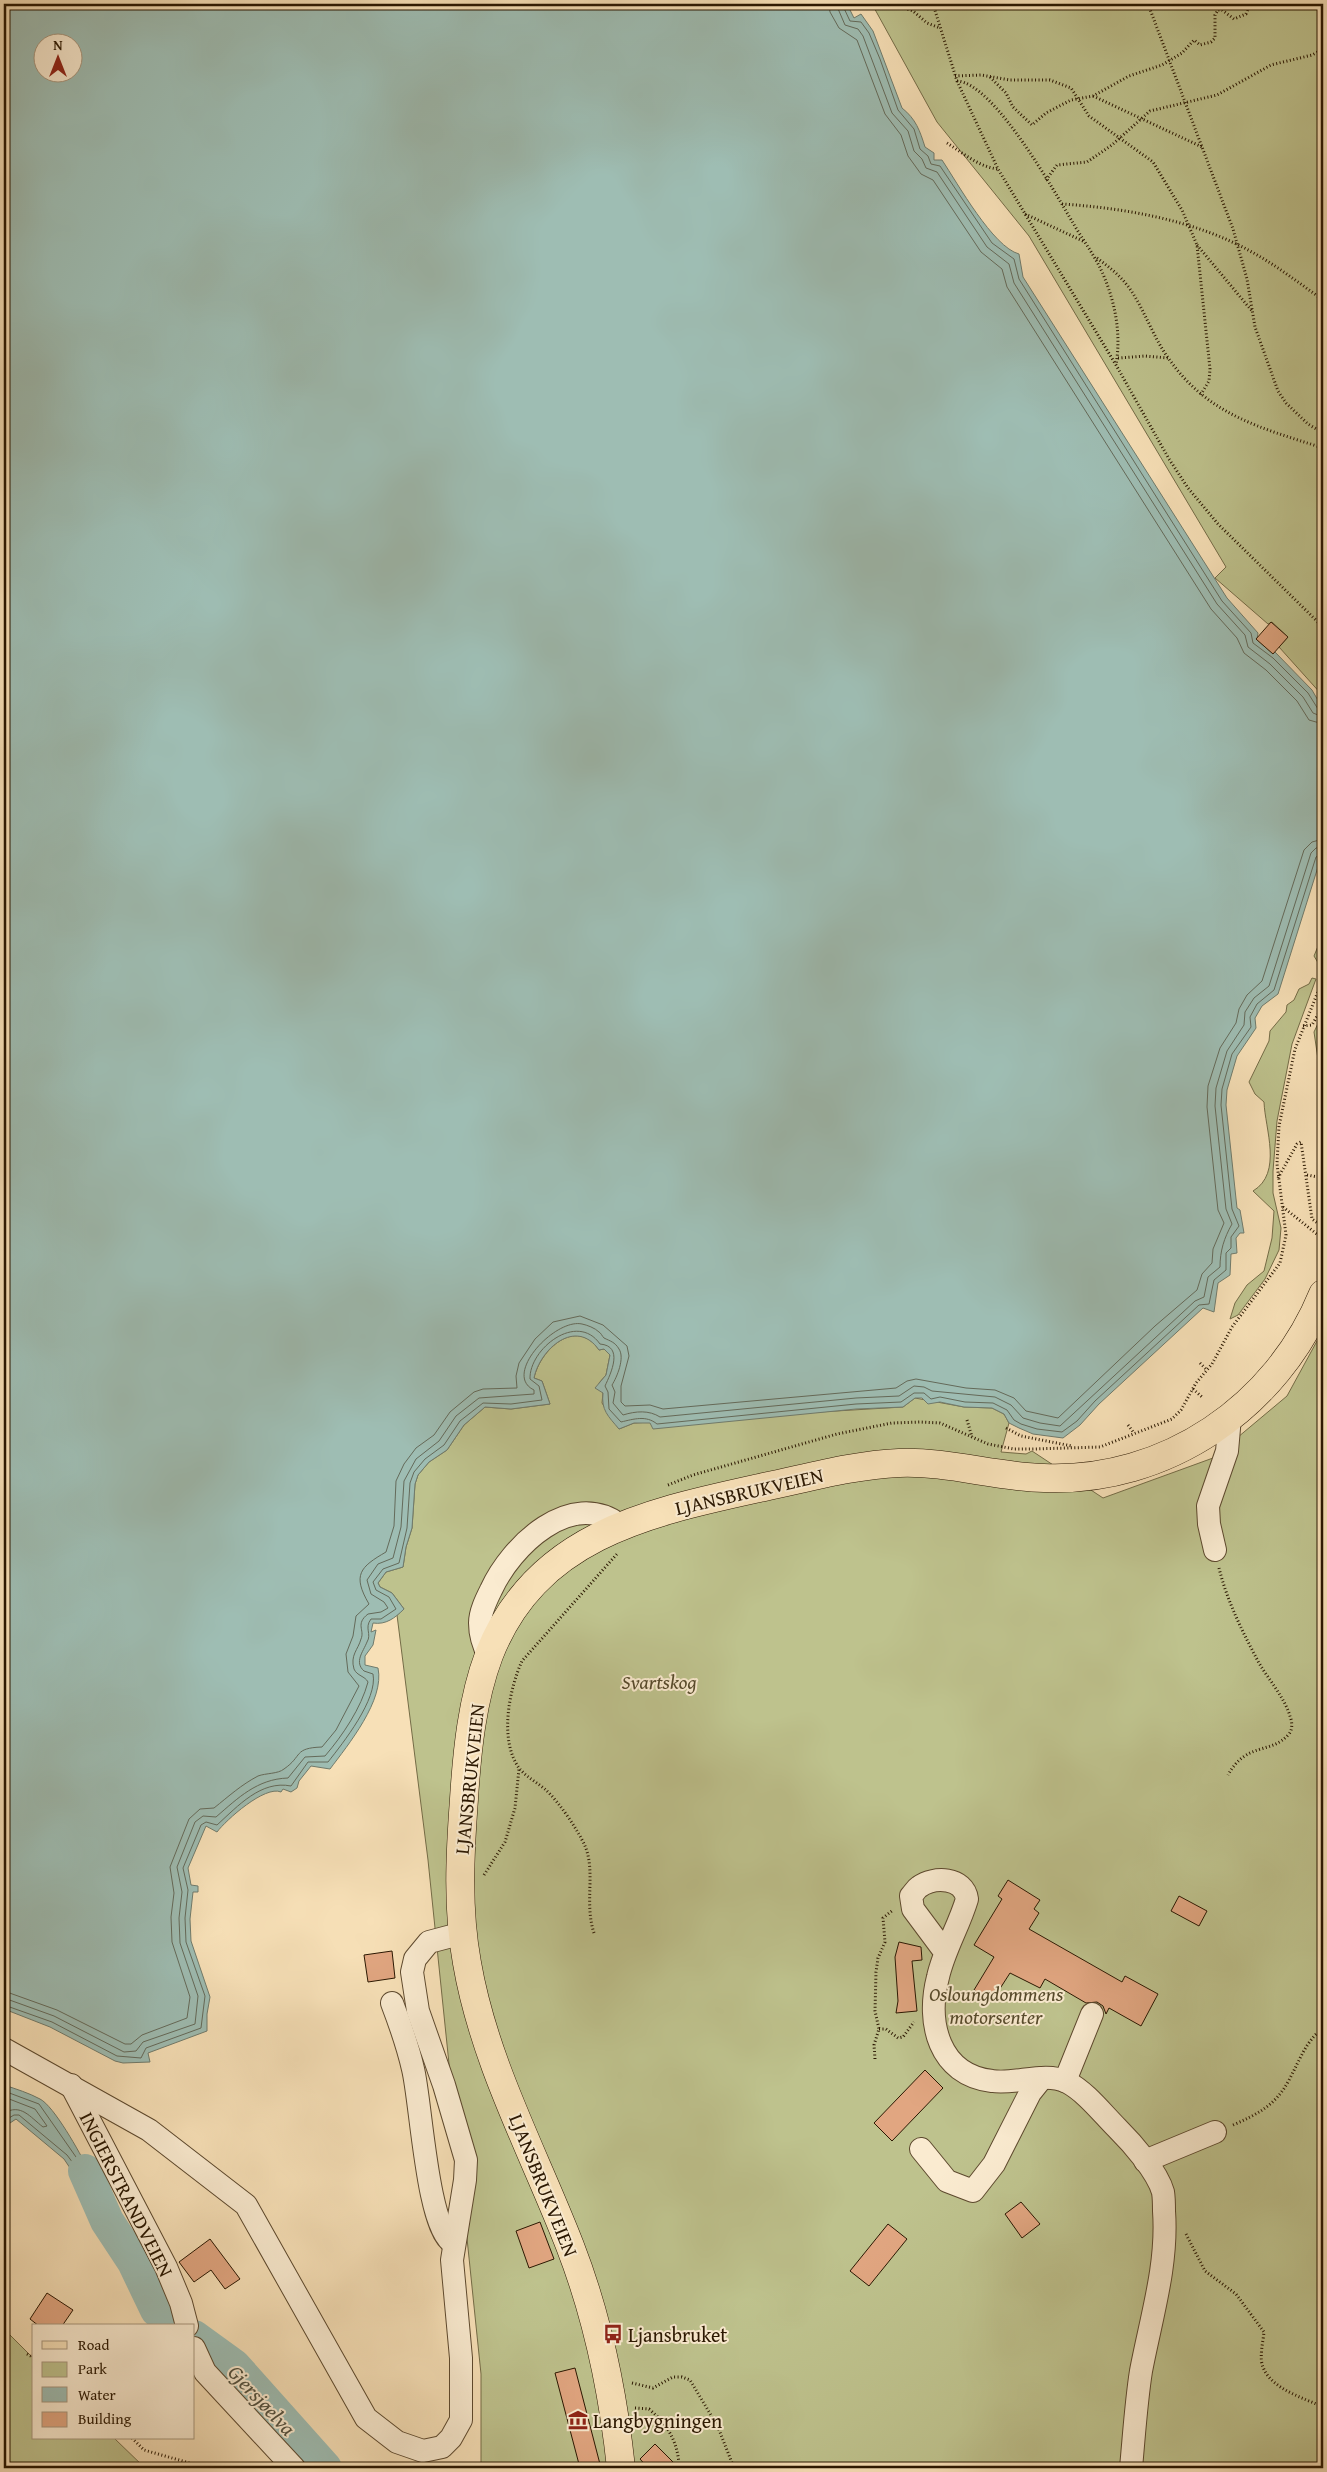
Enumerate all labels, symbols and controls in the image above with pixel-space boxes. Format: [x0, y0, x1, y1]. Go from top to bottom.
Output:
north arrow [32, 32, 82, 82]
text: N [53, 35, 63, 55]
street label: LJANSBRUKVEIEN [672, 1460, 826, 1522]
park label: Svartskog [622, 1667, 696, 1696]
street label: LJANSBRUKVEIEN [447, 1702, 491, 1856]
park label: Osloungdommens motorsenter [929, 1979, 1064, 2031]
street label: INGIERSTRANDVEIEN [73, 2107, 181, 2281]
street label: LJANSBRUKVEIEN [502, 2109, 586, 2261]
place label: Ljansbruket [628, 2320, 727, 2349]
bus stop icon: Ljansbruket [602, 2323, 624, 2345]
legend [32, 2324, 195, 2440]
text: Road [78, 2334, 109, 2355]
water label: Gjersjøelva [221, 2357, 303, 2443]
text: Park [78, 2358, 107, 2379]
text: Water [78, 2384, 116, 2405]
place label: Langbygningen [593, 2406, 722, 2435]
text: Building [78, 2408, 132, 2429]
museum icon: Langbygningen [567, 2409, 589, 2431]

